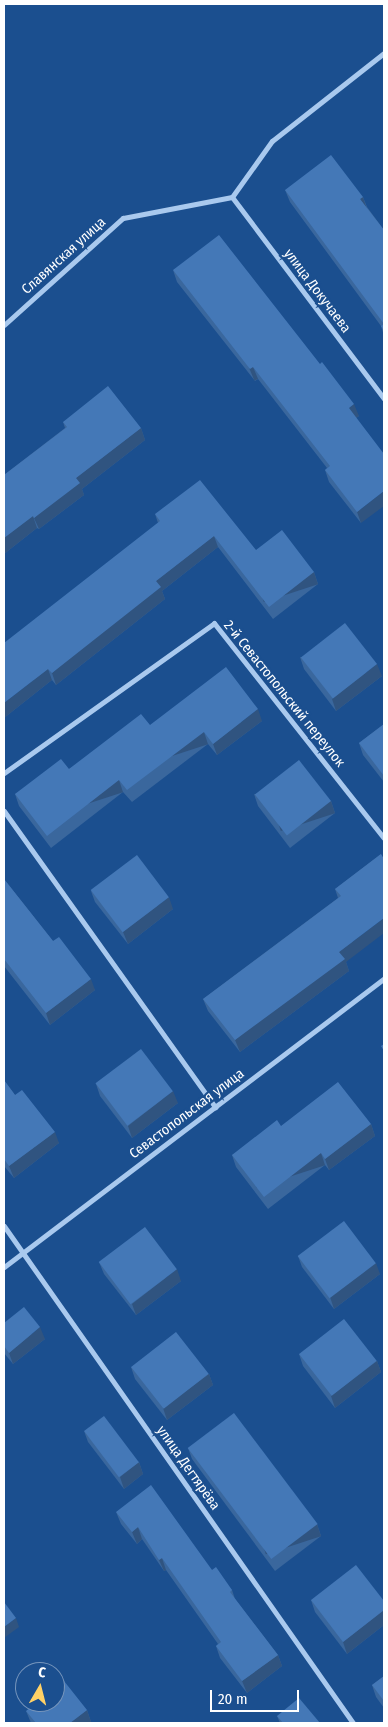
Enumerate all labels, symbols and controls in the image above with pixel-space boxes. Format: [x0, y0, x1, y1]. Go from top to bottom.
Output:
street label: Славянская улица [19, 214, 109, 298]
street label: улица Докучаева [280, 246, 354, 336]
street label: 2-й Севастопольский переулок [220, 617, 348, 771]
street label: Севастопольская улица [126, 1065, 248, 1163]
street label: улица Дегтярёва [153, 1423, 223, 1513]
north arrow [15, 1662, 65, 1712]
text: С [37, 1664, 47, 1682]
scale bar [213, 1680, 302, 1712]
text: 20 m [218, 1690, 248, 1708]

